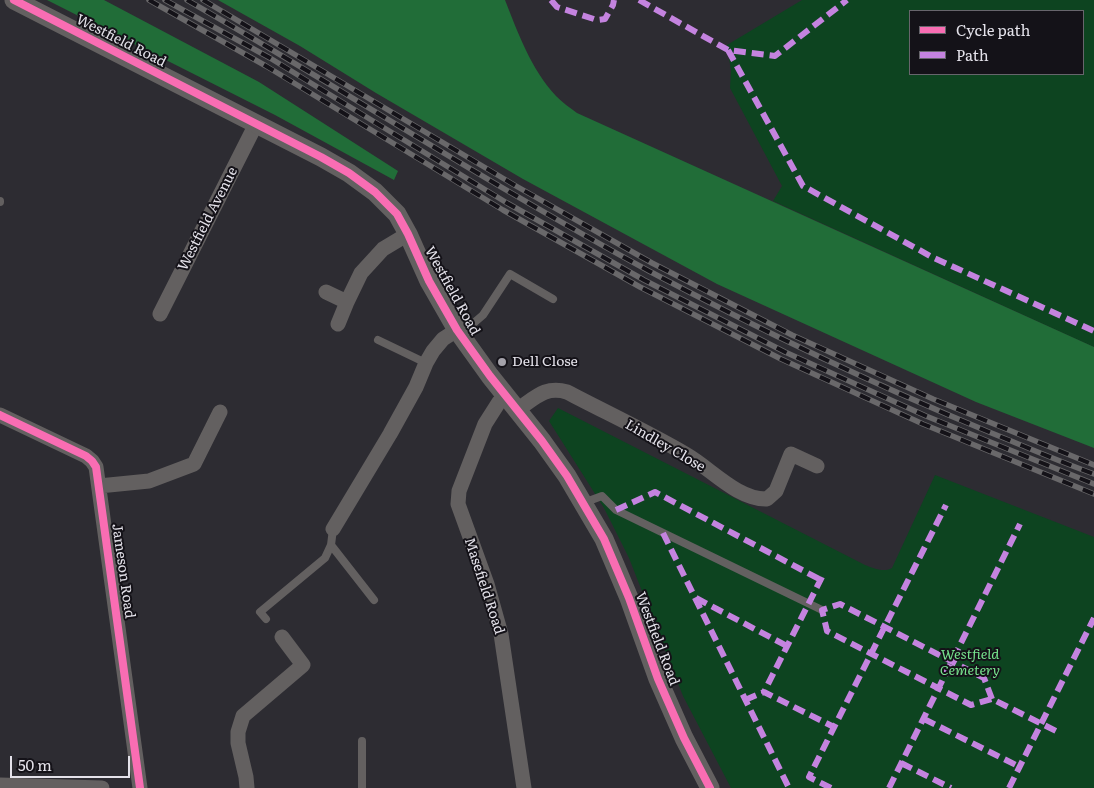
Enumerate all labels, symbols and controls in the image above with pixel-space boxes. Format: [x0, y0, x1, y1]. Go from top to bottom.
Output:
legend [909, 10, 1084, 75]
street label: Westfield Road [73, 11, 169, 71]
text: Cycle path [956, 18, 1030, 41]
text: Path [956, 43, 989, 66]
street label: Westfield Avenue [175, 164, 241, 274]
street label: Westfield Road [421, 244, 483, 338]
place label: Dell Close [512, 354, 578, 370]
marker: Dell Close [496, 356, 508, 368]
street label: Lindley Close [622, 416, 708, 476]
street label: Jameson Road [108, 522, 138, 620]
street label: Masefield Road [460, 536, 508, 636]
street label: Westfield Road [631, 590, 683, 688]
park label: Westfield Cemetery [940, 647, 1000, 680]
scale bar [12, 746, 132, 778]
text: 50 m [18, 753, 52, 776]

